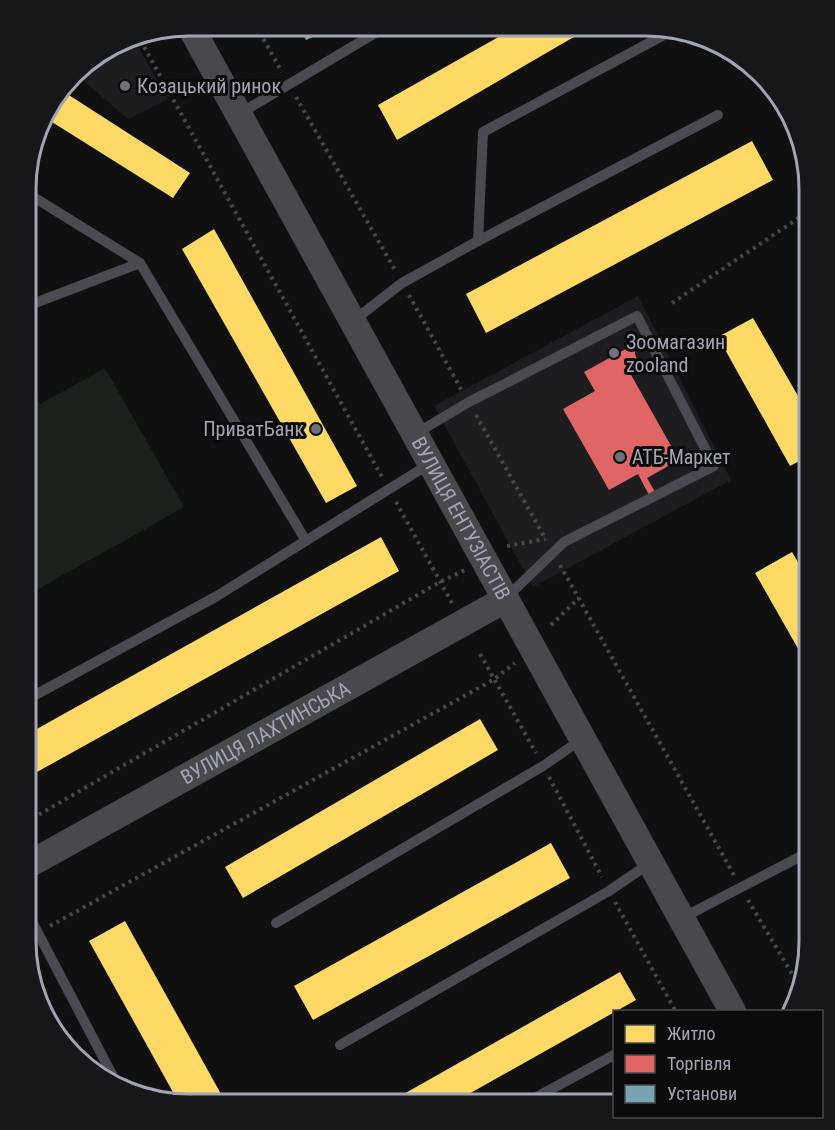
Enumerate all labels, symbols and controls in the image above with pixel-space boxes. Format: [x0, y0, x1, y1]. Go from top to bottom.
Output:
place label: Козацький ринок [137, 74, 281, 98]
marker: Козацький ринок [118, 79, 132, 93]
place label: Зоомагазин zooland [626, 330, 725, 377]
marker: Зоомагазин zooland [607, 346, 621, 360]
place label: ПриватБанк [203, 417, 304, 441]
marker: ПриватБанк [309, 422, 323, 436]
street label: ВУЛИЦЯ ЕНТУЗІАСТІВ [407, 433, 516, 604]
place label: АТБ-Маркет [632, 445, 730, 469]
marker: АТБ-Маркет [613, 450, 627, 464]
street label: ВУЛИЦЯ ЛАХТИНСЬКА [177, 676, 355, 789]
legend [613, 1010, 823, 1118]
text: Житло [667, 1023, 716, 1044]
text: Торгівля [667, 1053, 731, 1074]
text: Установи [667, 1083, 737, 1104]

